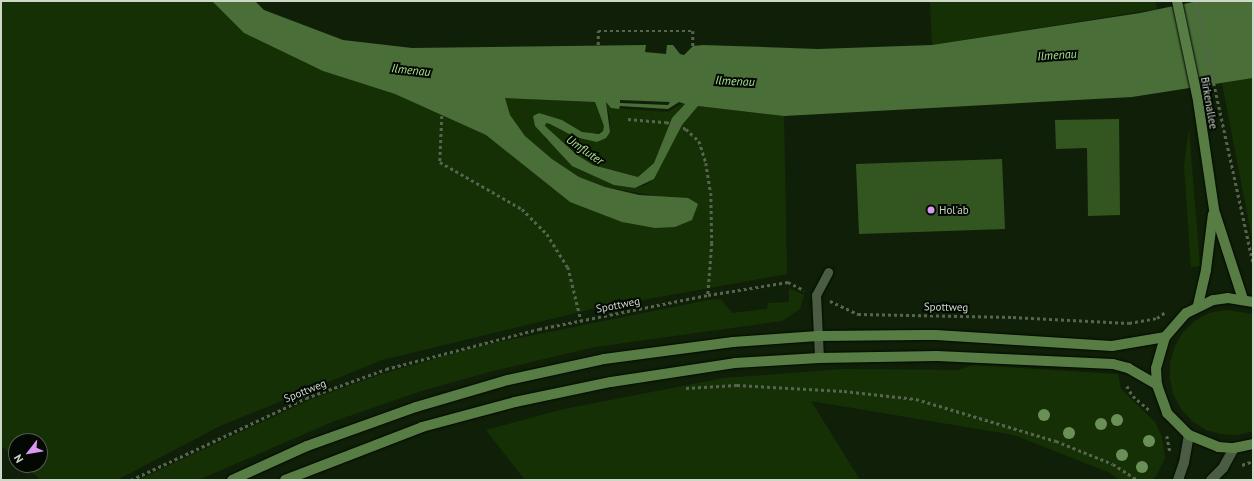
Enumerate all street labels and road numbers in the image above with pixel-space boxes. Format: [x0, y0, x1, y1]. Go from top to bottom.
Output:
street label: Birkenallee [1198, 76, 1220, 130]
street label: Spottweg [595, 294, 641, 316]
street label: Spottweg [924, 300, 968, 314]
street label: Spottweg [282, 377, 328, 405]

